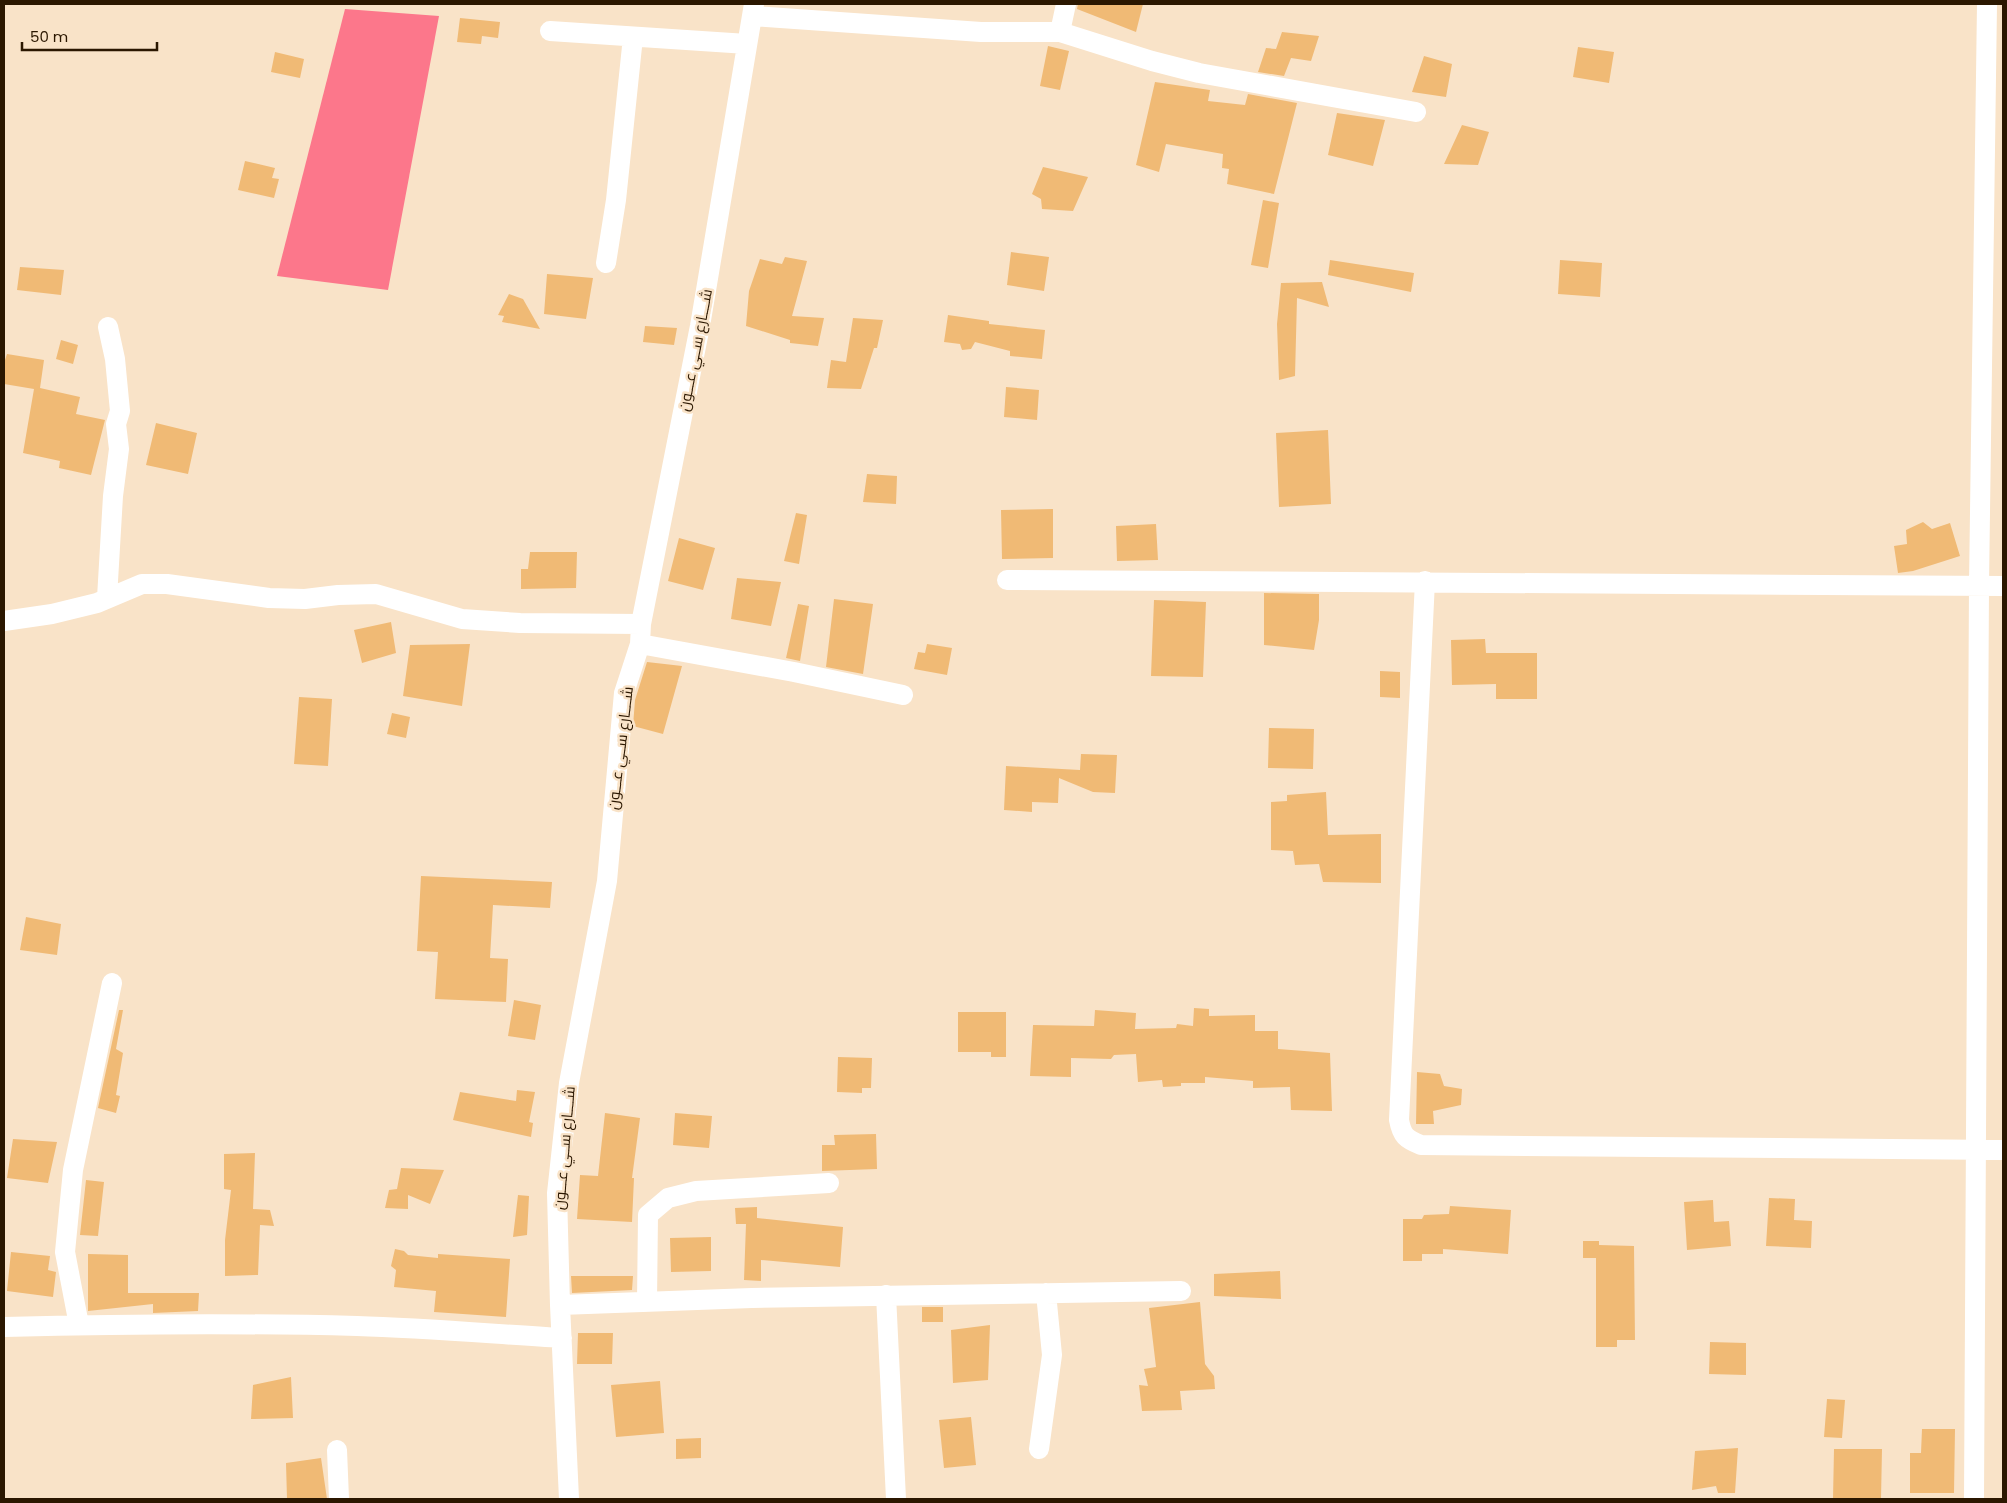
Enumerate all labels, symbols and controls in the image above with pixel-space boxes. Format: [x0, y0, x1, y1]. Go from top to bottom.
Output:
scale bar [22, 20, 158, 52]
text: 50 m [30, 26, 68, 47]
street label: شــــارع ســي عـــون [673, 287, 719, 413]
street label: شــــارع ســي عـــون [602, 685, 640, 811]
street label: شــــارع ســي عـــون [548, 1085, 582, 1211]

